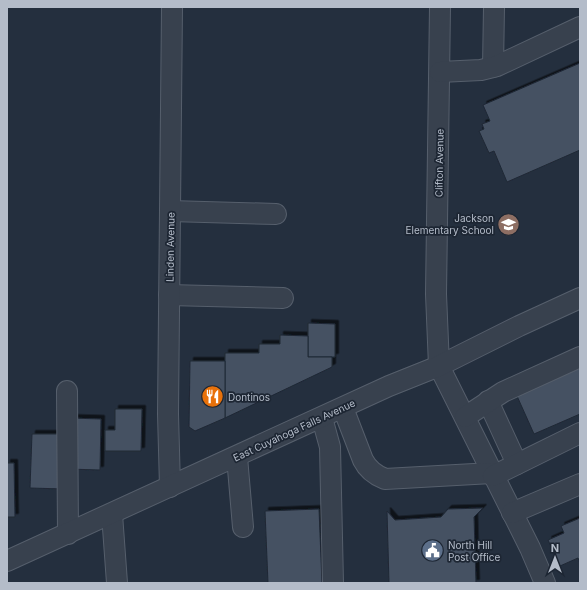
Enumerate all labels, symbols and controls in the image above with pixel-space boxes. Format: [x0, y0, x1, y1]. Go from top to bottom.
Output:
street label: Clifton Avenue [432, 128, 446, 197]
school or university icon: Jackson Elementary School [496, 211, 522, 237]
street label: Linden Avenue [163, 212, 177, 282]
place label: Jackson Elementary School [405, 212, 494, 236]
restaurant icon: Dontinos [199, 384, 225, 410]
place label: Dontinos [228, 391, 270, 403]
street label: East Cuyahoga Falls Avenue [231, 396, 357, 464]
public building icon: North Hill Post Office [419, 538, 445, 564]
north arrow [535, 538, 575, 578]
place label: North Hill Post Office [448, 539, 500, 563]
text: N [551, 541, 559, 555]

